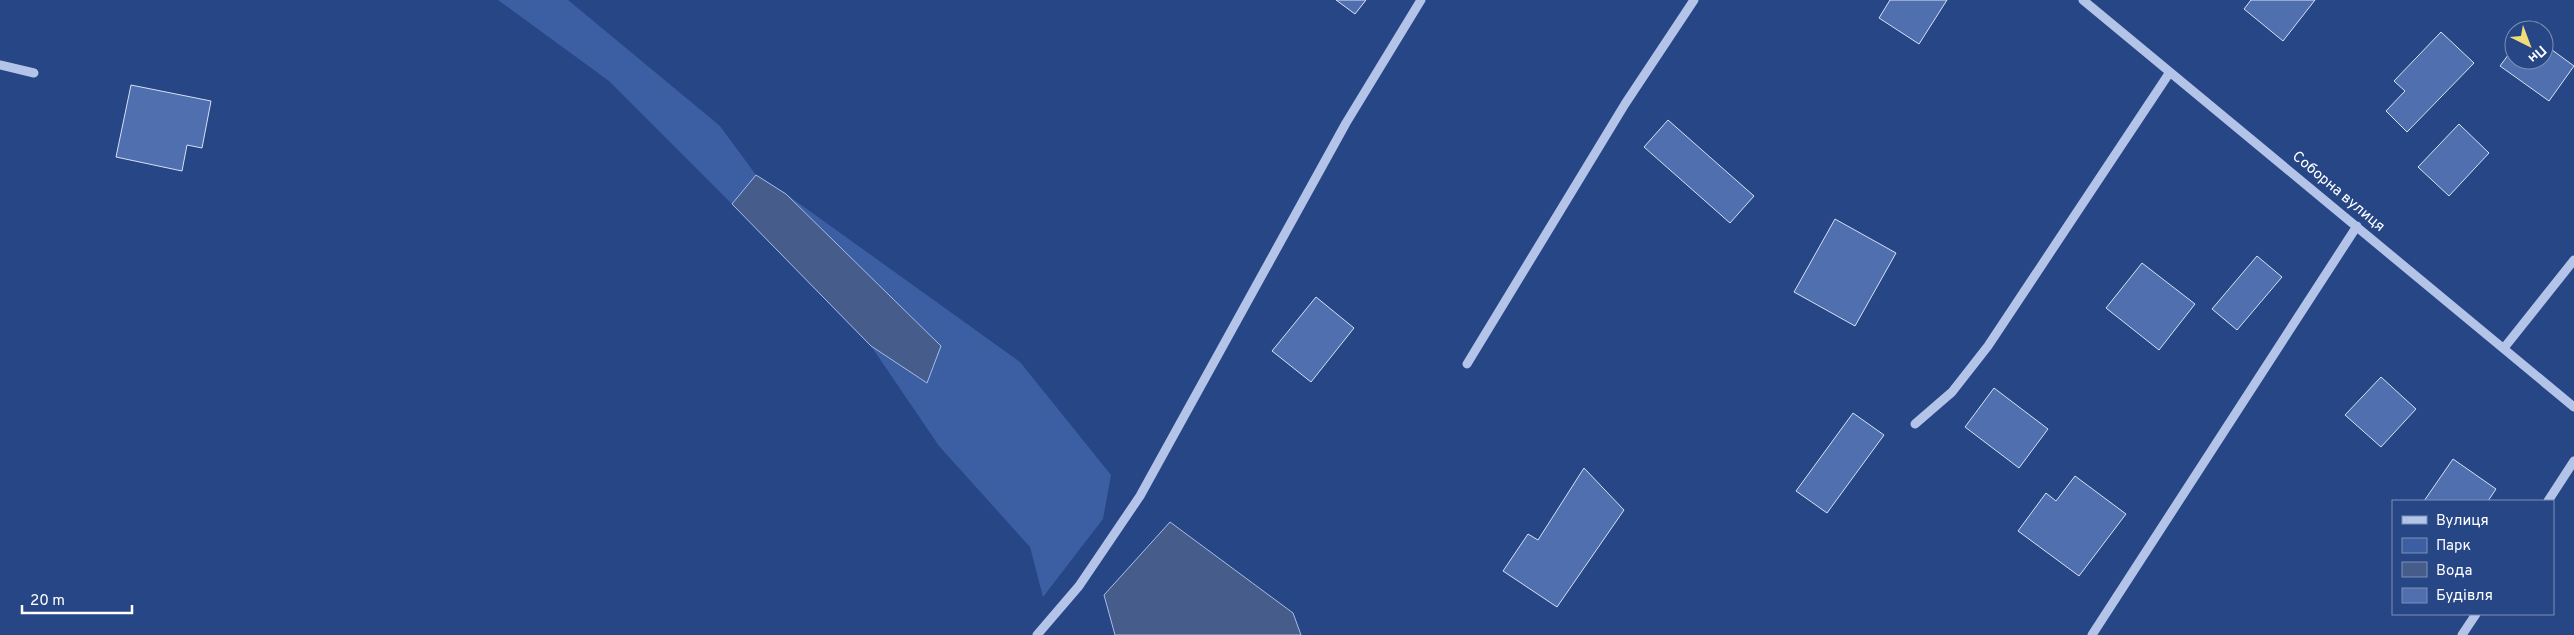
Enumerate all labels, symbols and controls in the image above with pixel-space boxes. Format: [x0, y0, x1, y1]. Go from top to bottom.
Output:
north arrow [2504, 20, 2554, 70]
text: Пн [2524, 41, 2549, 66]
street label: Соборна вулиця [2288, 148, 2388, 236]
legend [2392, 500, 2554, 615]
text: Вулиця [2436, 512, 2489, 531]
text: Парк [2436, 537, 2471, 556]
text: Вода [2436, 562, 2472, 581]
scale bar [22, 582, 132, 614]
text: Будівля [2436, 587, 2493, 606]
text: 20 m [30, 592, 65, 611]

